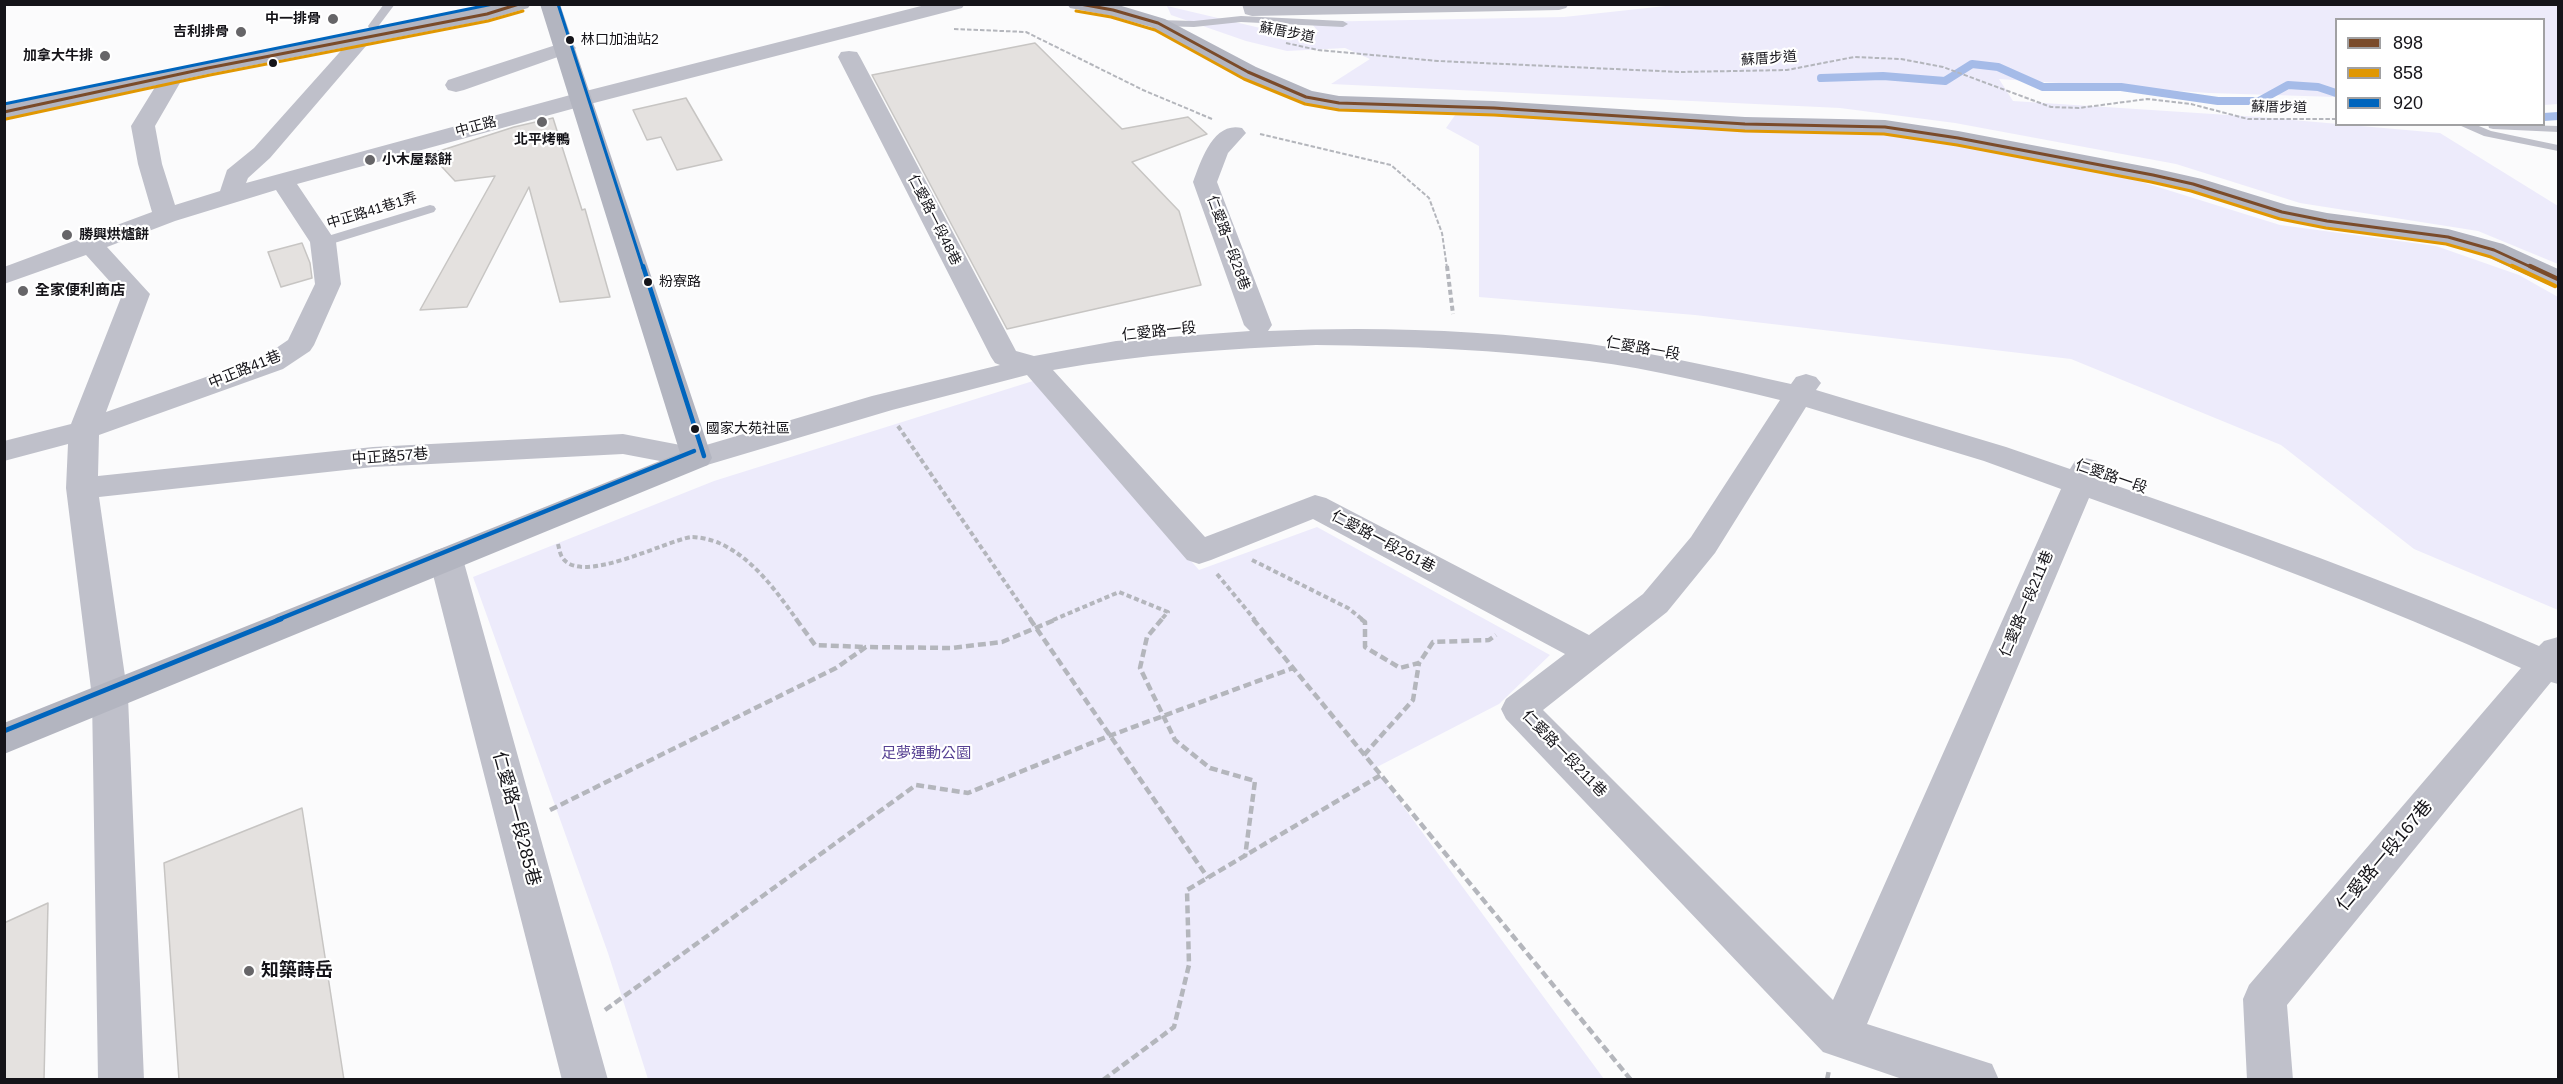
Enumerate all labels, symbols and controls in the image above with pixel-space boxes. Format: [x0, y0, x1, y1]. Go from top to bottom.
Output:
place label: 中一排骨 [265, 11, 321, 27]
marker: 中一排骨 [326, 12, 340, 26]
legend [2335, 18, 2545, 126]
street label: 蘇厝步道 [1258, 19, 1316, 47]
place label: 吉利排骨 [173, 24, 229, 40]
marker: 吉利排骨 [234, 25, 248, 39]
place label: 林口加油站2 [581, 32, 659, 48]
text: 898 [2393, 33, 2423, 53]
marker: 林口加油站2 [564, 34, 576, 46]
place label: 加拿大牛排 [23, 48, 93, 64]
marker: 加拿大牛排 [98, 49, 112, 63]
street label: 蘇厝步道 [1740, 49, 1798, 69]
unlabelled marker [267, 57, 279, 69]
text: 858 [2393, 63, 2423, 83]
text: 920 [2393, 93, 2423, 113]
street label: 蘇厝步道 [2251, 99, 2307, 117]
street label: 中正路 [454, 113, 498, 141]
marker: 北平烤鴨 [535, 115, 549, 129]
place label: 北平烤鴨 [514, 132, 570, 148]
place label: 小木屋鬆餅 [382, 152, 452, 168]
marker: 小木屋鬆餅 [363, 153, 377, 167]
street label: 仁愛路一段48巷 [904, 172, 964, 268]
street label: 中正路41巷1弄 [325, 189, 419, 233]
street label: 仁愛路一段28巷 [1203, 193, 1253, 293]
place label: 勝興烘爐餅 [79, 227, 149, 243]
marker: 勝興烘爐餅 [60, 228, 74, 242]
place label: 粉寮路 [659, 274, 701, 290]
marker: 粉寮路 [642, 276, 654, 288]
place label: 全家便利商店 [35, 282, 125, 300]
marker: 全家便利商店 [16, 284, 30, 298]
street label: 仁愛路一段 [1121, 319, 1197, 345]
street label: 仁愛路一段 [1605, 334, 1681, 364]
street label: 中正路41巷 [206, 347, 284, 393]
place label: 國家大苑社區 [706, 421, 790, 437]
marker: 國家大苑社區 [689, 423, 701, 435]
street label: 中正路57巷 [351, 445, 429, 469]
street label: 仁愛路一段 [2073, 456, 2149, 498]
street label: 仁愛路一段261巷 [1328, 507, 1438, 577]
street label: 仁愛路一段211巷 [1996, 548, 2058, 660]
street label: 仁愛路一段211巷 [1518, 707, 1610, 801]
park label: 足夢運動公園 [881, 745, 971, 763]
street label: 仁愛路一段285巷 [488, 750, 544, 888]
street label: 仁愛路一段167巷 [2332, 796, 2438, 916]
place label: 知築蒔岳 [261, 960, 333, 982]
marker: 知築蒔岳 [242, 964, 256, 978]

